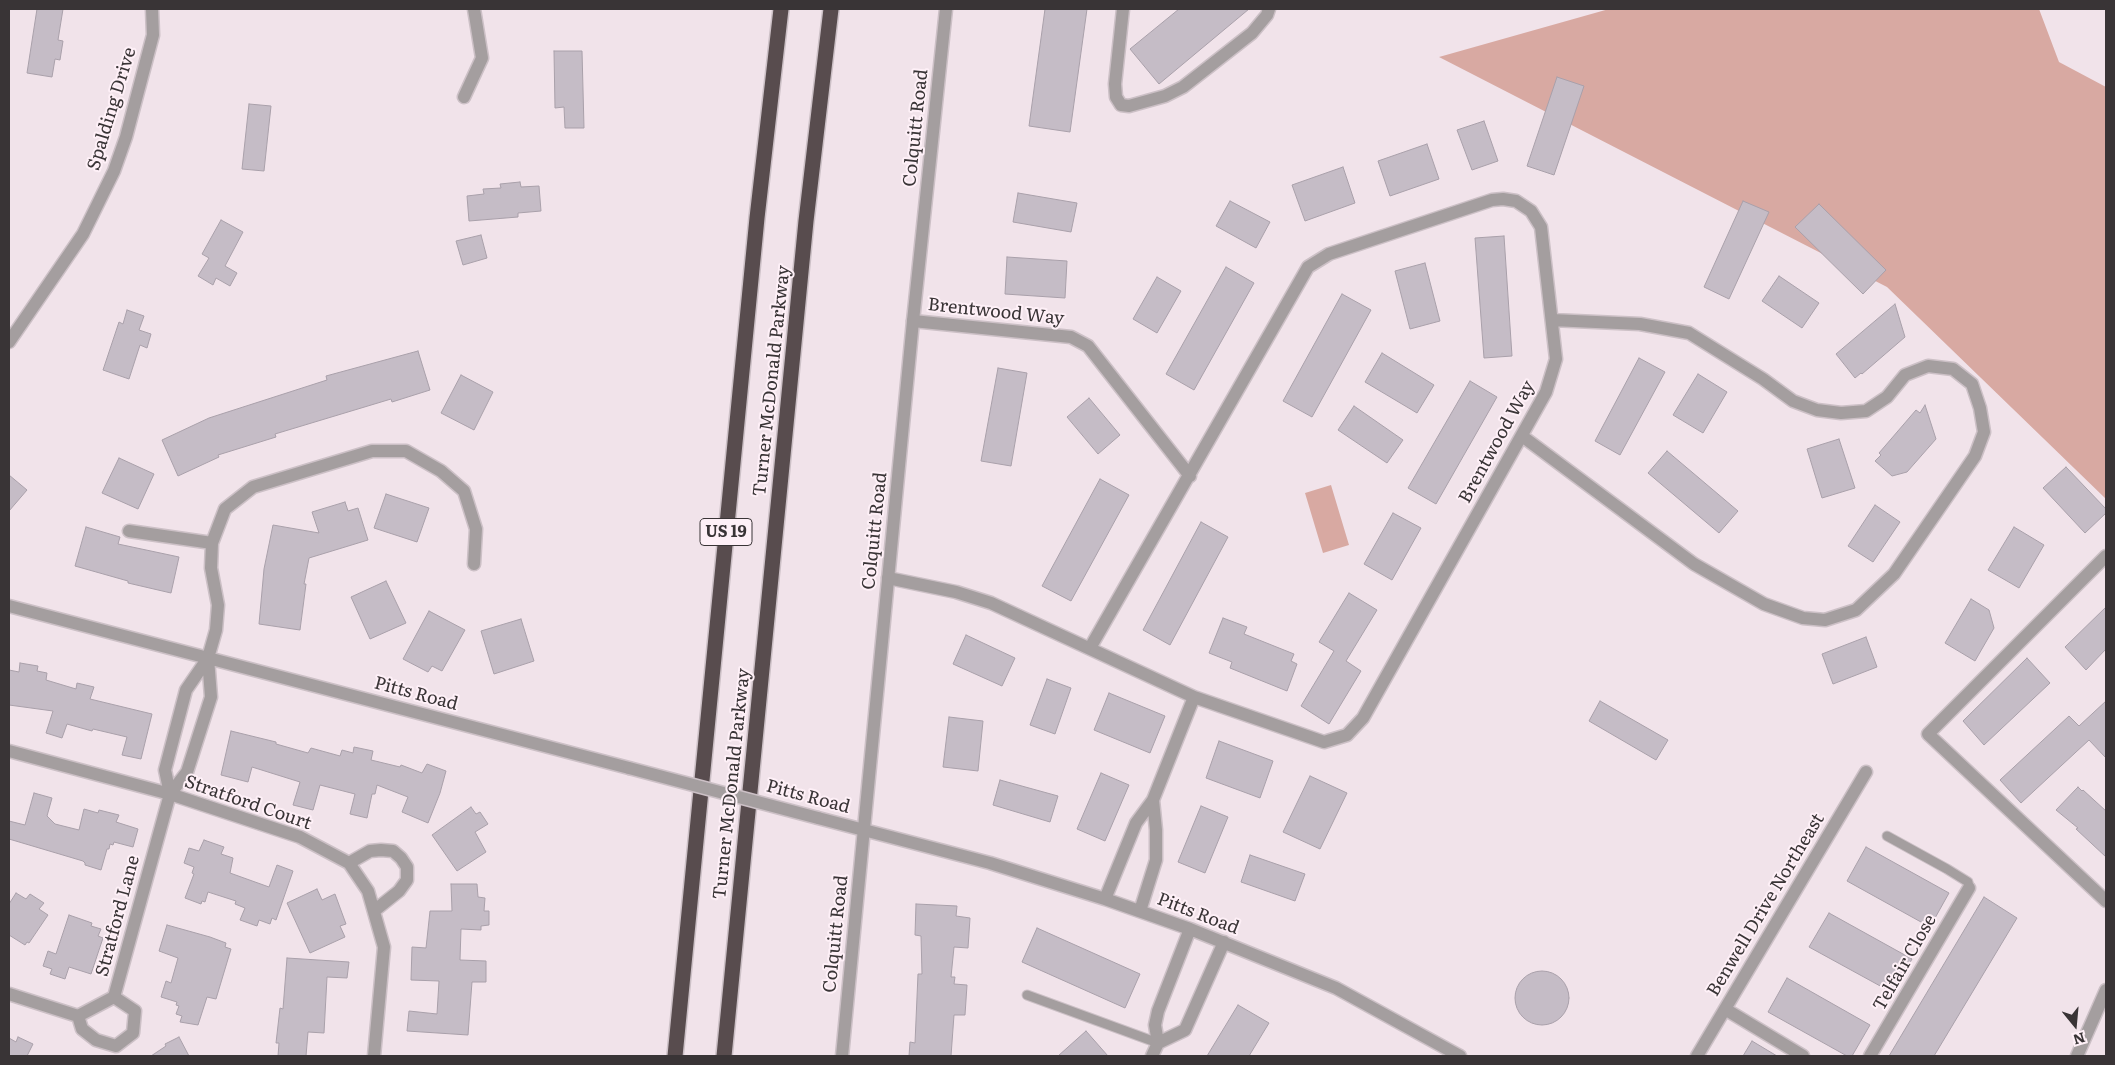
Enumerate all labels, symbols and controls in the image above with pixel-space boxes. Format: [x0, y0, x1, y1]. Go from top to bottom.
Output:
street label: Spalding Drive [83, 45, 141, 173]
street label: Colquitt Road [899, 68, 933, 188]
street label: Turner McDonald Parkway [749, 264, 795, 498]
street label: Brentwood Way [927, 294, 1065, 330]
street label: Brentwood Way [1454, 377, 1540, 507]
street label: Colquitt Road [858, 471, 892, 591]
road number: US 19 [700, 518, 752, 546]
street label: Turner McDonald Parkway [709, 667, 755, 901]
street label: Pitts Road [372, 672, 460, 716]
street label: Stratford Court [182, 771, 314, 835]
street label: Pitts Road [764, 775, 852, 819]
street label: Benwell Drive Northeast [1703, 810, 1829, 1000]
street label: Stratford Lane [91, 853, 145, 979]
street label: Colquitt Road [819, 874, 853, 994]
street label: Pitts Road [1154, 889, 1242, 939]
street label: Telfair Close [1869, 911, 1941, 1015]
north arrow [2050, 1000, 2100, 1050]
text: N [2071, 1028, 2088, 1051]

